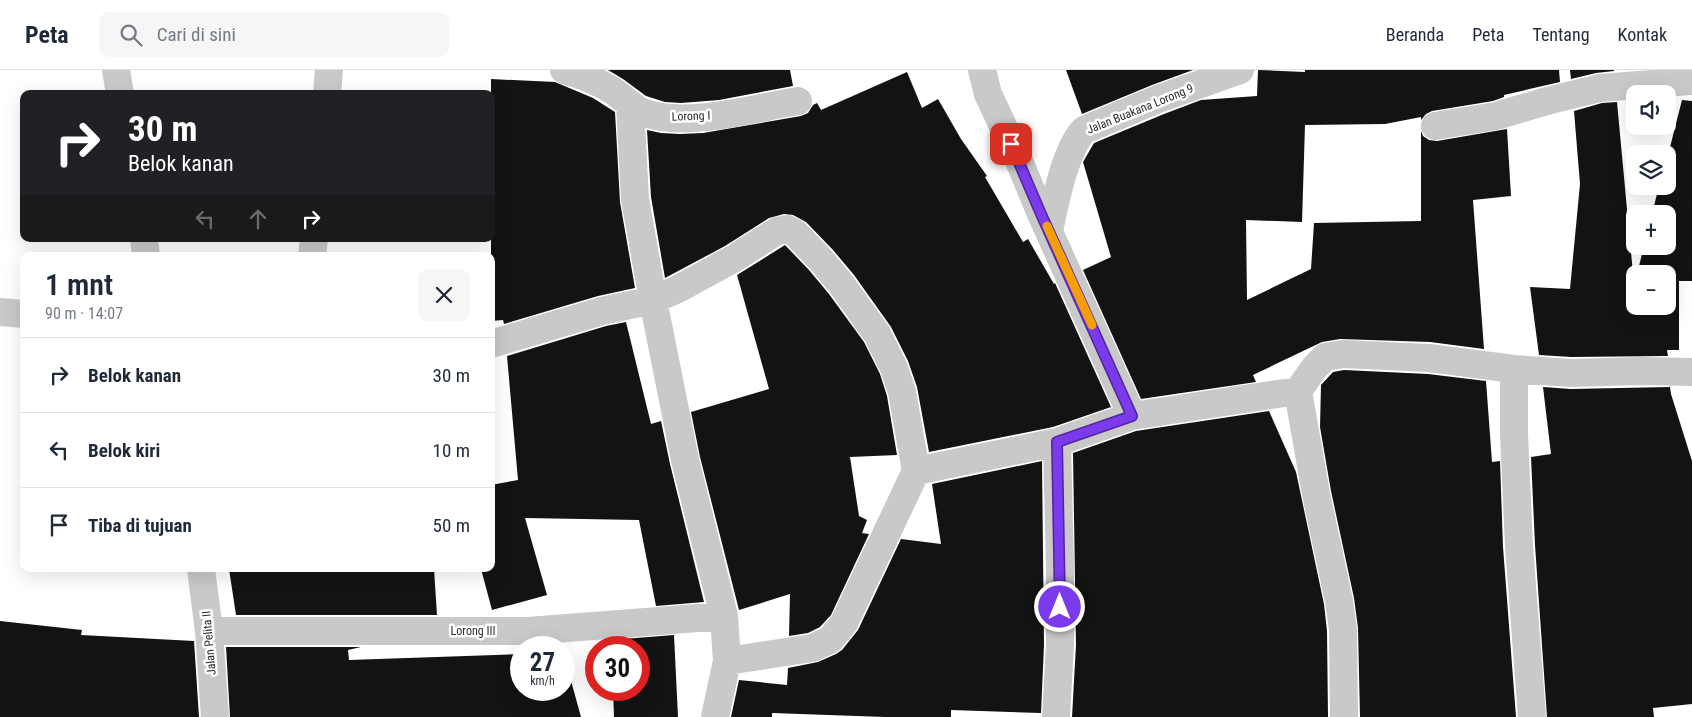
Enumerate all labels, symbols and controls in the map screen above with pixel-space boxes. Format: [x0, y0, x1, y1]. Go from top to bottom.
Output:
search box [99, 12, 449, 57]
text: Peta [25, 21, 69, 49]
icon: search [117, 21, 145, 49]
text: Cari di sini [157, 23, 236, 46]
text: Beranda [1386, 24, 1444, 45]
text: Peta [1472, 24, 1504, 45]
text: Tentang [1532, 24, 1590, 45]
text: Kontak [1618, 24, 1667, 45]
street label: Jalan Buakana Lorong 9 [1085, 81, 1195, 137]
map controls [1626, 85, 1676, 315]
button: sound [1626, 85, 1676, 135]
street label: Lorong I [671, 108, 711, 124]
text: 30 m [128, 109, 197, 150]
icon: right [45, 110, 110, 175]
pin [990, 123, 1032, 165]
icon: arrive [997, 130, 1025, 158]
button: layers [1626, 145, 1676, 195]
text: Belok kanan [128, 151, 234, 176]
icon: left [191, 205, 219, 233]
icon: ahead [244, 205, 272, 233]
icon: right [297, 205, 325, 233]
button: + [1626, 205, 1676, 255]
button: − [1626, 265, 1676, 315]
text: 1 mnt [45, 267, 113, 302]
button: close [418, 269, 470, 321]
text: 90 m · 14:07 [45, 304, 123, 323]
icon: right [45, 361, 73, 389]
text: Belok kanan [88, 364, 181, 387]
text: 30 m [433, 364, 470, 387]
icon: left [45, 436, 73, 464]
text: Belok kiri [88, 439, 160, 462]
text: 10 m [433, 439, 470, 462]
icon: arrive [45, 511, 73, 539]
text: Tiba di tujuan [88, 514, 192, 537]
text: 50 m [433, 514, 470, 537]
position arrow [1033, 580, 1085, 632]
street label: Jalan Pelita II [199, 610, 219, 676]
street label: Lorong III [451, 624, 495, 638]
speed limit sign: 30 [585, 636, 650, 701]
text: 27 [530, 648, 555, 677]
text: km/h [530, 674, 555, 688]

